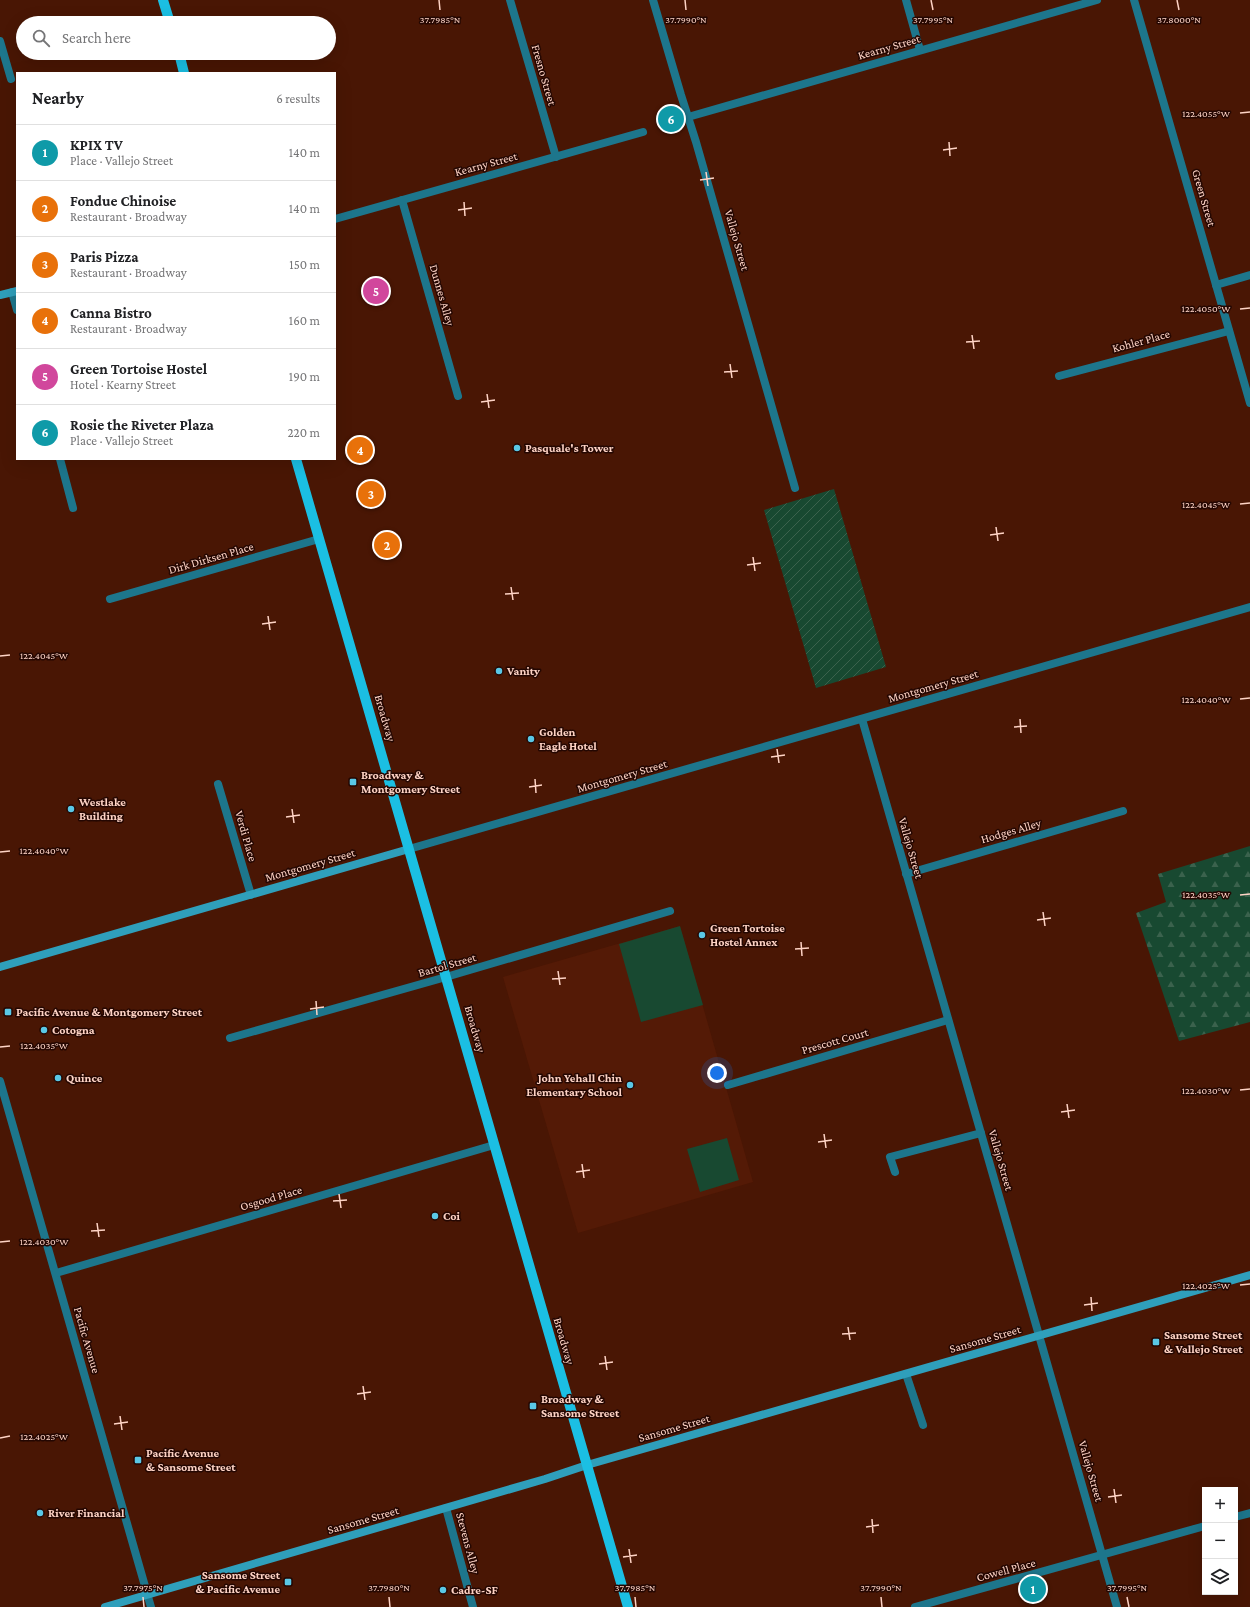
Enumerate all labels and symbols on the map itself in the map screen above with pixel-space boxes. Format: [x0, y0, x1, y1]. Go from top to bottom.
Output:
text: 37.7985°N [420, 14, 461, 25]
text: 37.7990°N [665, 14, 707, 25]
text: 37.7995°N [913, 14, 954, 25]
text: 37.8000°N [1157, 14, 1201, 25]
street label: Kearny Street [856, 31, 923, 63]
street label: Fresno Street [529, 43, 560, 108]
pin: 6 [658, 104, 684, 134]
text: 122.4055°W [1182, 108, 1231, 119]
street label: Kearny Street [453, 149, 520, 179]
street label: Green Street [1189, 168, 1219, 229]
street label: Vallejo Street [722, 208, 753, 273]
street label: Dunnes Alley [427, 263, 458, 328]
pin: 5 [363, 276, 389, 306]
text: 122.4050°W [1182, 303, 1231, 314]
street label: Kohler Place [1111, 327, 1171, 355]
pin: 4 [347, 435, 373, 465]
place label: Pasquale's Tower [525, 441, 614, 455]
marker: Pasquale's Tower [512, 443, 522, 453]
pin: 3 [358, 479, 384, 509]
text: 122.4045°W [1182, 499, 1231, 510]
pin: 2 [374, 530, 400, 560]
street label: Dirk Dirksen Place [167, 539, 255, 577]
text: 122.4045°W [20, 650, 69, 661]
place label: Vanity [506, 664, 540, 678]
marker: Vanity [494, 666, 504, 676]
street label: Montgomery Street [886, 666, 981, 706]
street label: Broadway [372, 693, 398, 744]
text: 122.4040°W [1181, 694, 1231, 705]
place label: Golden Eagle Hotel [539, 725, 597, 753]
marker: Golden Eagle Hotel [526, 734, 536, 744]
street label: Montgomery Street [575, 756, 670, 796]
place label: Broadway & Montgomery Street [361, 768, 461, 796]
marker: Broadway & Montgomery Street [348, 777, 358, 787]
place label: Westlake Building [78, 795, 126, 823]
marker: Westlake Building [66, 804, 76, 814]
street label: Verdi Place [232, 809, 260, 863]
street label: Vallejo Street [896, 816, 927, 881]
street label: Hodges Alley [979, 816, 1043, 846]
text: 122.4040°W [19, 845, 69, 856]
street label: Montgomery Street [263, 845, 358, 885]
text: 122.4035°W [1182, 889, 1231, 900]
place label: Green Tortoise Hostel Annex [710, 921, 785, 949]
marker: Green Tortoise Hostel Annex [697, 930, 707, 940]
street label: Bartol Street [416, 950, 479, 980]
street label: Broadway [462, 1004, 488, 1055]
place label: Pacific Avenue & Montgomery Street [16, 1005, 203, 1019]
marker: Pacific Avenue & Montgomery Street [3, 1007, 13, 1017]
place label: Cotogna [52, 1023, 95, 1037]
marker: Cotogna [39, 1025, 49, 1035]
street label: Prescott Court [800, 1025, 871, 1057]
text: 122.4035°W [20, 1040, 69, 1051]
your location [707, 1063, 727, 1083]
place label: Quince [66, 1071, 103, 1085]
place label: John Yehall Chin Elementary School [526, 1071, 623, 1099]
marker: Quince [53, 1073, 63, 1083]
marker: John Yehall Chin Elementary School [625, 1080, 635, 1090]
text: 122.4030°W [1182, 1085, 1231, 1096]
street label: Vallejo Street [986, 1128, 1017, 1193]
street label: Osgood Place [238, 1182, 304, 1214]
place label: Coi [443, 1209, 460, 1223]
marker: Coi [430, 1211, 440, 1221]
text: 122.4030°W [20, 1236, 69, 1247]
text: 122.4025°W [1182, 1280, 1231, 1291]
street label: Pacific Avenue [71, 1305, 103, 1375]
street label: Broadway [551, 1316, 577, 1367]
street label: Sansome Street [948, 1322, 1023, 1356]
place label: Sansome Street & Vallejo Street [1164, 1328, 1243, 1356]
marker: Sansome Street & Vallejo Street [1151, 1337, 1161, 1347]
place label: Broadway & Sansome Street [541, 1392, 620, 1420]
marker: Broadway & Sansome Street [528, 1401, 538, 1411]
street label: Sansome Street [637, 1411, 712, 1445]
text: 122.4025°W [20, 1431, 69, 1442]
street label: Vallejo Street [1076, 1439, 1107, 1504]
place label: Pacific Avenue & Sansome Street [146, 1446, 236, 1474]
marker: Pacific Avenue & Sansome Street [133, 1455, 143, 1465]
street label: Sansome Street [326, 1503, 401, 1537]
place label: River Financial [48, 1506, 125, 1520]
marker: River Financial [35, 1508, 45, 1518]
street label: Stevens Alley [453, 1511, 483, 1576]
street label: Cowell Place [975, 1555, 1037, 1585]
place label: Sansome Street & Pacific Avenue [195, 1568, 281, 1596]
pin: 1 [1020, 1574, 1046, 1604]
marker: Sansome Street & Pacific Avenue [283, 1577, 293, 1587]
text: 37.7975°N [123, 1582, 163, 1593]
text: 37.7980°N [368, 1582, 410, 1593]
text: 37.7985°N [615, 1582, 656, 1593]
text: 37.7990°N [860, 1582, 902, 1593]
text: 37.7995°N [1107, 1582, 1148, 1593]
place label: Cadre-SF [451, 1583, 498, 1597]
marker: Cadre-SF [438, 1585, 448, 1595]

